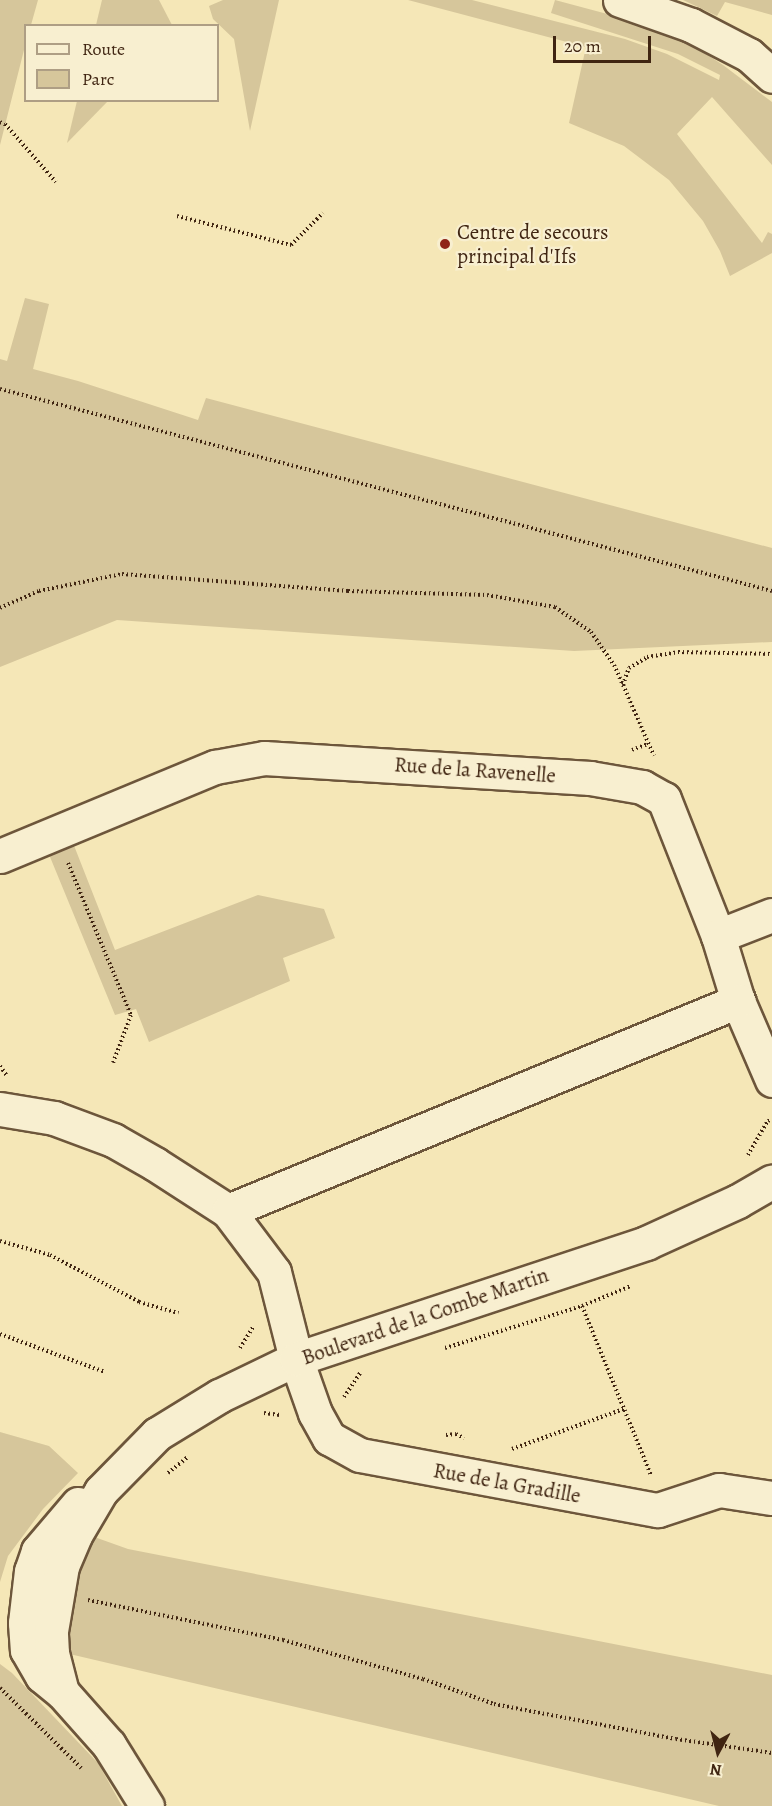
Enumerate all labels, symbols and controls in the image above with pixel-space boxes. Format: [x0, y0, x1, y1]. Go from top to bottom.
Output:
legend [24, 24, 219, 102]
scale bar [556, 24, 654, 62]
text: 20 m [564, 34, 601, 58]
text: Route [82, 37, 125, 61]
text: Parc [82, 67, 114, 91]
place label: Centre de secours principal d'Ifs [457, 219, 609, 269]
marker: Centre de secours principal d'Ifs [438, 237, 452, 251]
street label: Rue de la Ravenelle [393, 752, 557, 788]
street label: Boulevard de la Combe Martin [298, 1262, 552, 1370]
street label: Rue de la Gradille [431, 1458, 583, 1508]
north arrow [688, 1722, 748, 1782]
text: N [709, 1758, 723, 1781]

